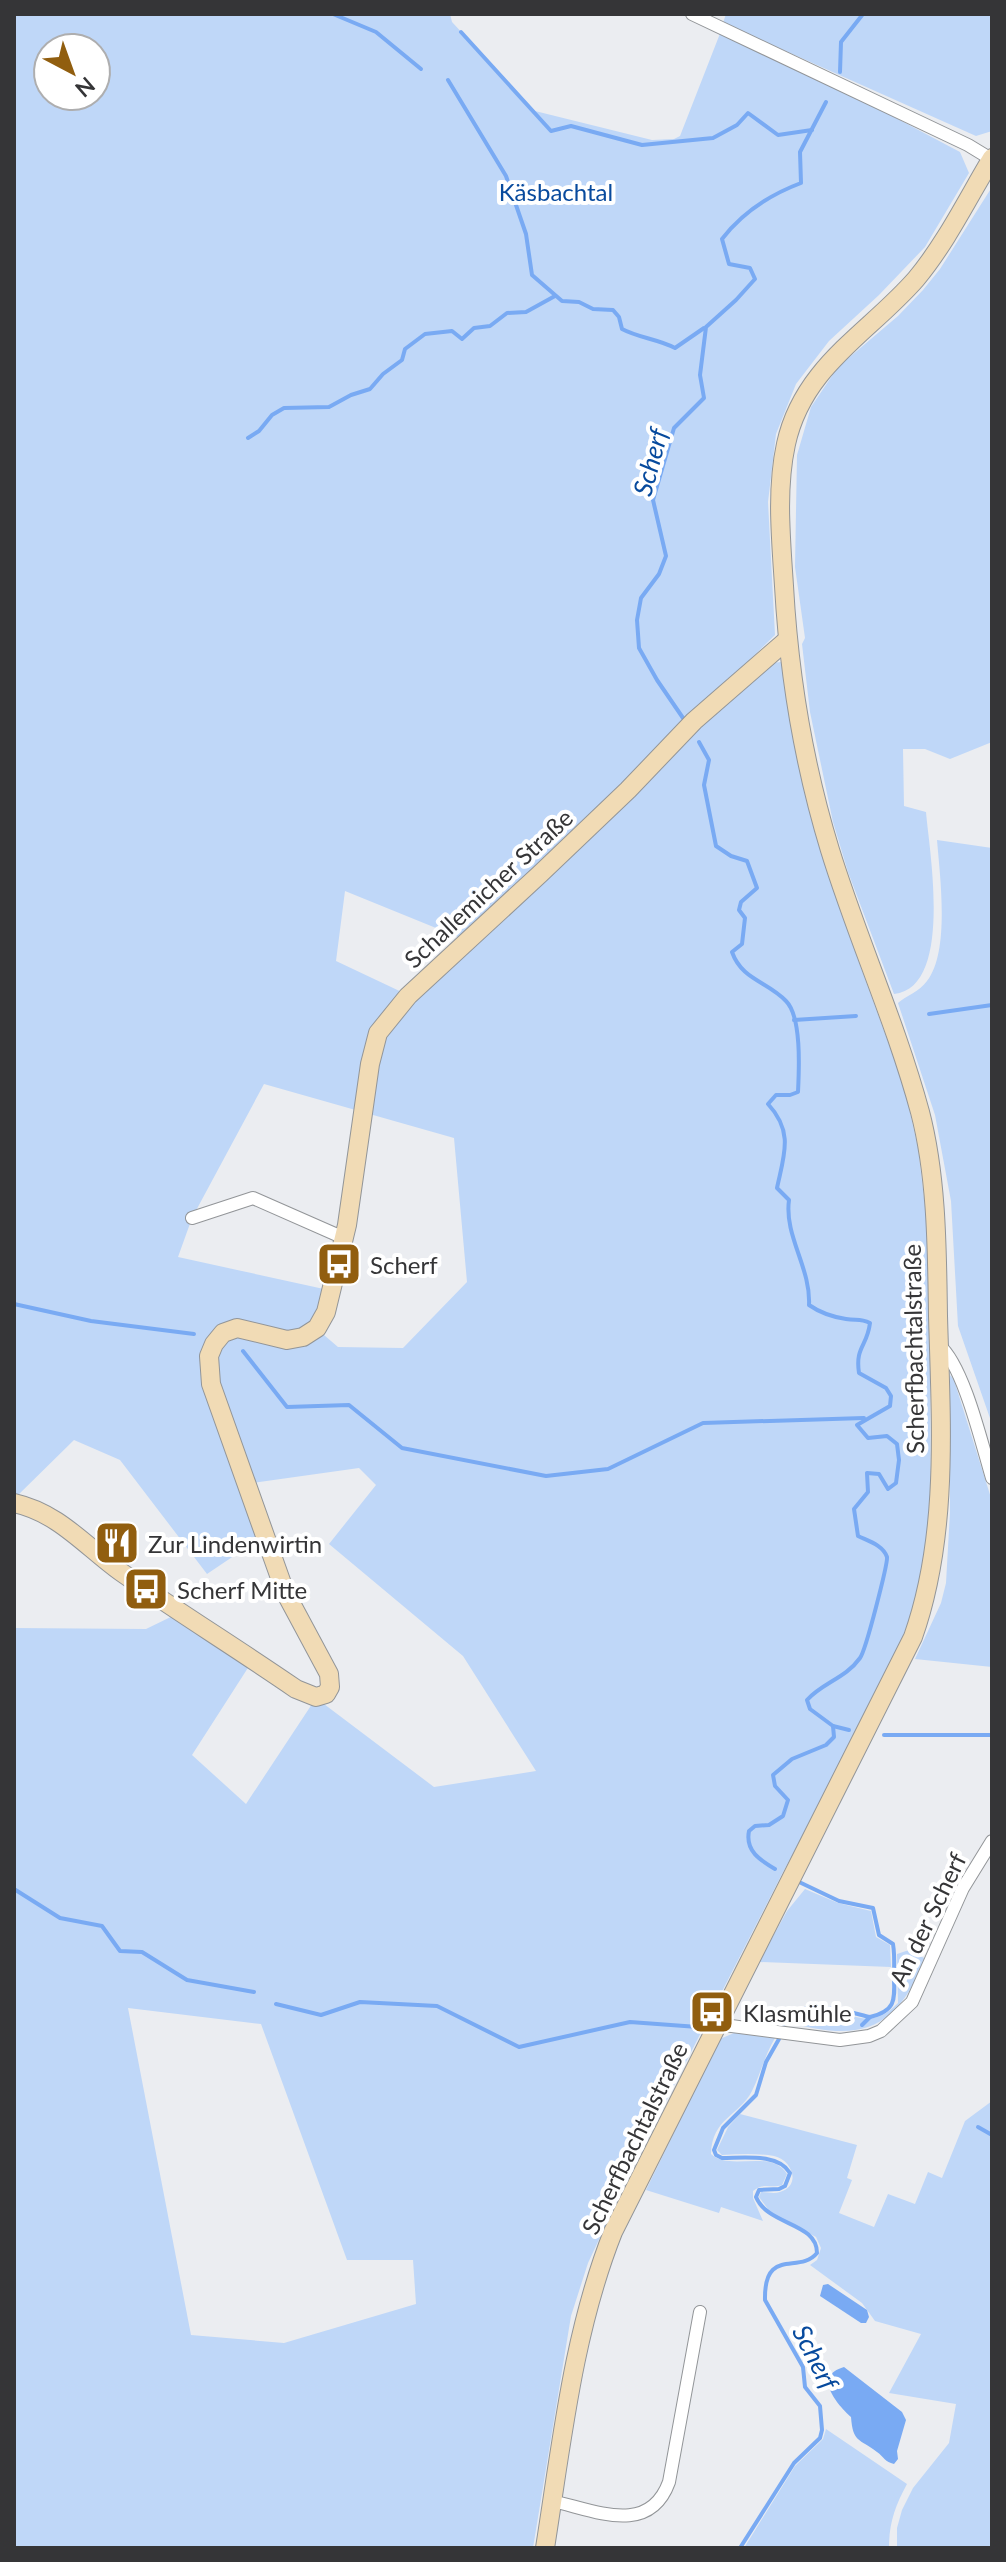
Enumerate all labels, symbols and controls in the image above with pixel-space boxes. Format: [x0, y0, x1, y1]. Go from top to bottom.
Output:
north arrow [32, 32, 112, 112]
text: N [70, 72, 101, 103]
park label: Käsbachtal [499, 177, 613, 206]
water label: Scherf [626, 423, 675, 499]
street label: Schallemicher Straße [398, 803, 578, 973]
bus stop icon: Scherf [315, 1240, 363, 1288]
street label: Scherfbachtalstraße [897, 1244, 929, 1454]
place label: Scherf [370, 1250, 438, 1279]
restaurant icon: Zur Lindenwirtin [93, 1519, 141, 1567]
place label: Zur Lindenwirtin [148, 1529, 322, 1558]
bus stop icon: Scherf Mitte [122, 1565, 170, 1613]
place label: Scherf Mitte [177, 1575, 307, 1604]
street label: An der Scherf [882, 1847, 972, 1990]
bus stop icon: Klasmühle [688, 1988, 736, 2036]
place label: Klasmühle [743, 1998, 852, 2027]
street label: Scherfbachtalstraße [575, 2037, 693, 2239]
water label: Scherf [786, 2319, 847, 2396]

